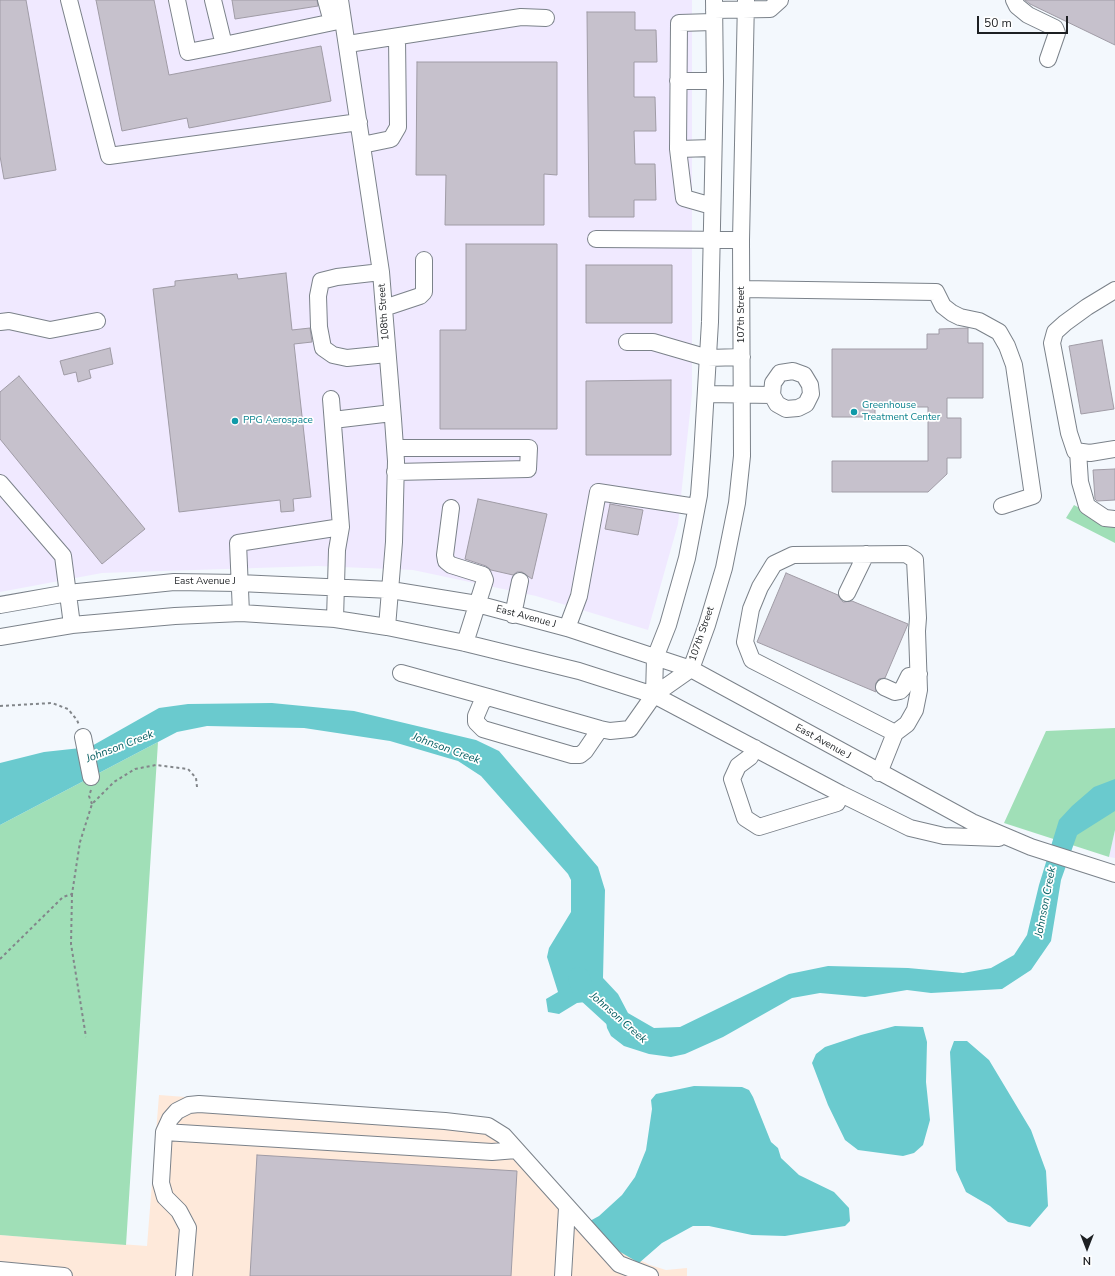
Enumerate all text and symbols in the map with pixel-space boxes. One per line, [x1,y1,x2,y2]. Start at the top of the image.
scale bar [979,8,1070,34]
text: 50 m [984,15,1012,31]
street label: 108th Street [376,283,392,341]
street label: 107th Street [736,286,748,344]
place label: Greenhouse Treatment Center [862,400,940,424]
marker: Greenhouse Treatment Center [849,407,859,417]
place label: PPG Aerospace [243,415,313,427]
marker: PPG Aerospace [230,416,240,426]
street label: East Avenue J [174,576,236,588]
street label: East Avenue J [495,603,557,631]
street label: 107th Street [687,605,717,663]
street label: East Avenue J [793,722,853,762]
water label: Johnson Creek [84,728,156,766]
water label: Johnson Creek [410,731,482,767]
water label: Johnson Creek [1033,866,1059,938]
water label: Johnson Creek [587,990,649,1046]
north arrow [1067,1228,1107,1268]
text: N [1083,1253,1091,1268]

